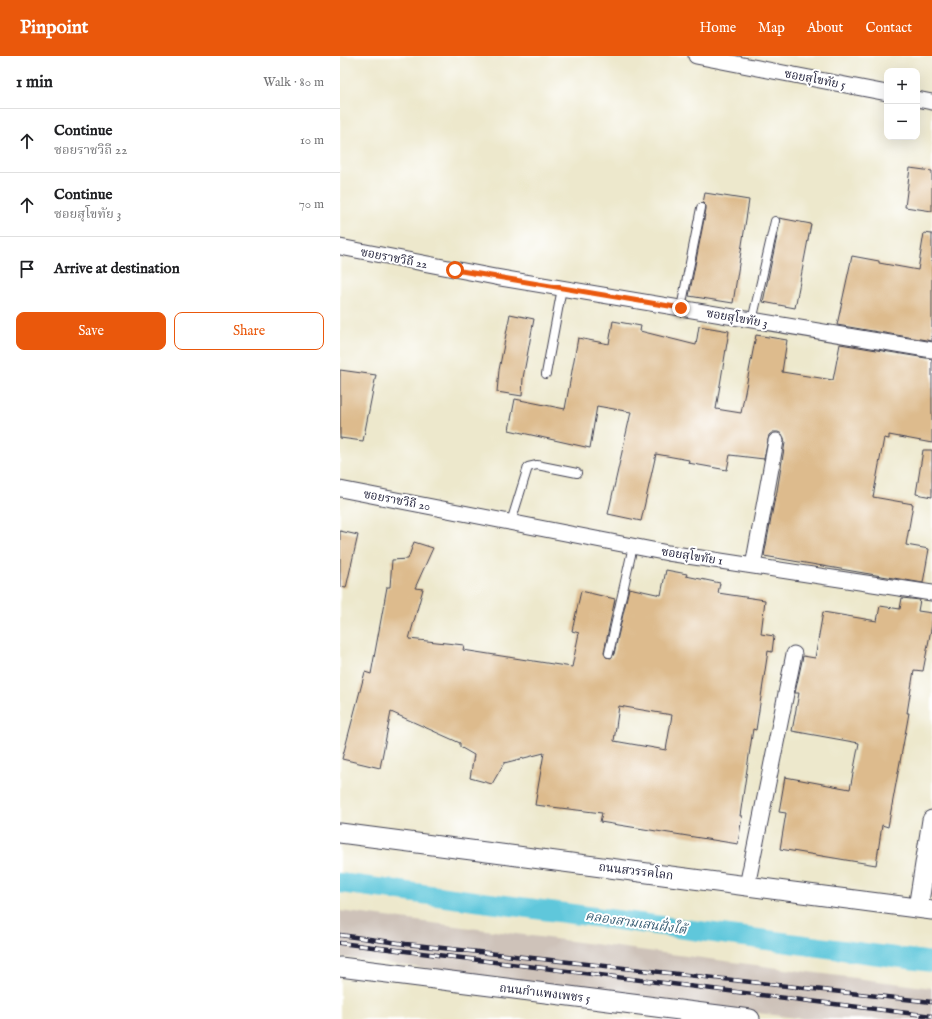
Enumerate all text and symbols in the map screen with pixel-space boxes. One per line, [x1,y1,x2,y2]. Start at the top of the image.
text: Pinpoint [20,16,88,40]
text: Home [700,19,736,37]
text: Map [758,19,785,37]
text: About [807,19,843,37]
text: Contact [865,19,912,37]
street label: ซอยสุโขทัย 5 [783,64,848,93]
map controls [884,68,920,140]
button: + [884,68,920,104]
text: 1 min [16,72,53,93]
text: Walk · 80 m [263,74,324,91]
button: − [884,104,920,140]
text: Continue [54,121,112,140]
icon: ahead [16,130,38,152]
text: 10 m [300,132,324,149]
text: ซอยราชวิถี 22 [54,142,127,159]
text: Continue [54,185,112,204]
icon: ahead [16,194,38,216]
text: 70 m [299,196,324,213]
text: ซอยสุโขทัย 3 [54,206,121,223]
street label: ซอยราชวิถี 22 [359,245,429,272]
icon: arrive [16,258,38,280]
text: Arrive at destination [54,259,180,278]
route start [446,261,464,279]
route end [672,299,690,317]
street label: ซอยสุโขทัย 3 [705,304,769,331]
button: Save [16,312,166,350]
button: Share [174,312,324,350]
street label: ซอยราชวิถี 20 [362,487,432,514]
street label: ซอยสุโขทัย 1 [660,542,724,569]
street label: ถนนสวรรคโลก [598,857,674,884]
water label: คลองสามเสนฝั่งใต้ [584,906,691,939]
street label: ถนนกำแพงเพชร 5 [499,980,592,1007]

